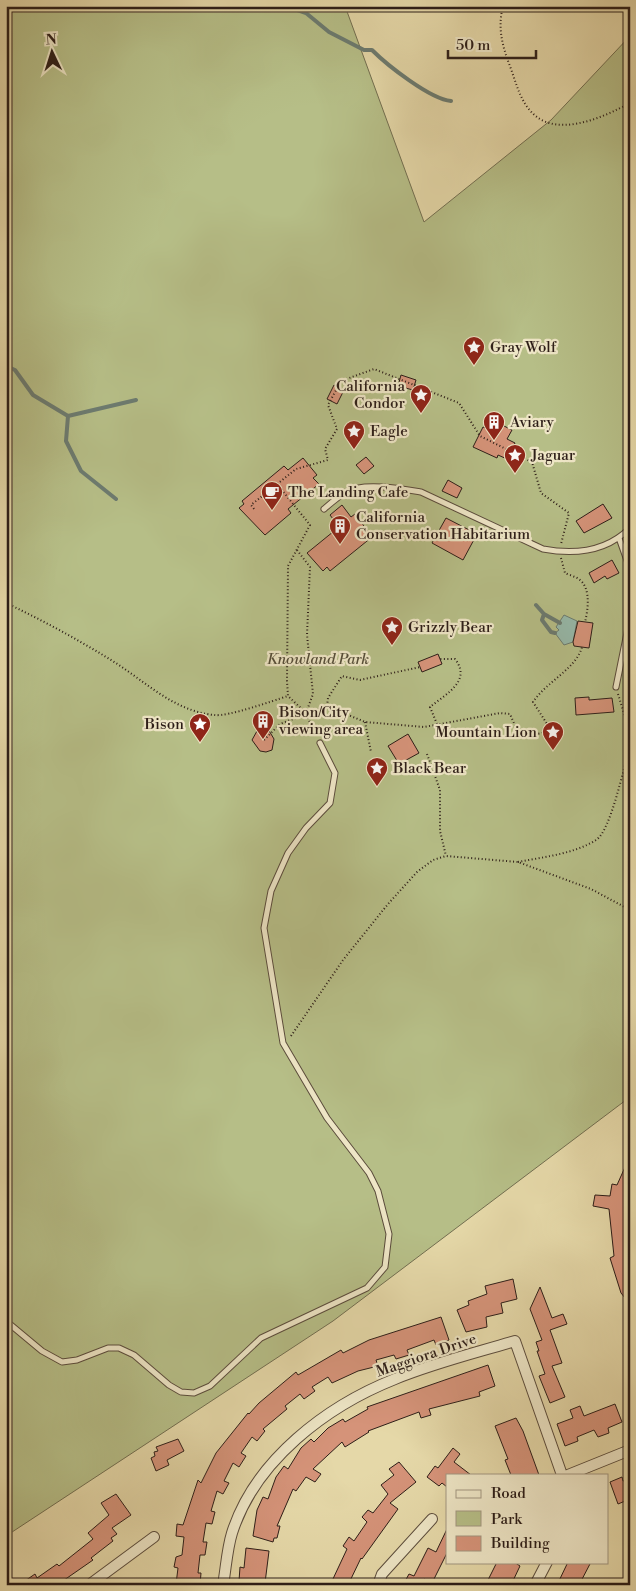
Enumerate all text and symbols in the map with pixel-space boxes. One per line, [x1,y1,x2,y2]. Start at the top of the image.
north arrow [28,28,78,78]
scale bar [448,28,536,60]
text: N [45,31,57,49]
text: 50 m [456,36,490,55]
place icon: Gray Wolf [462,335,486,366]
place label: Gray Wolf [490,338,557,357]
place label: California Condor [336,377,406,413]
place icon: California Condor [409,383,433,414]
building icon: Aviary [482,410,506,441]
place label: Aviary [509,413,555,432]
place icon: Eagle [342,419,366,450]
place label: Eagle [370,422,408,441]
place icon: Jaguar [503,443,527,474]
place label: Jaguar [530,446,576,465]
cafe icon: The Landing Cafe [260,480,284,511]
place label: The Landing Cafe [288,483,408,502]
place label: California Conservation Habitarium [356,508,530,544]
building icon: California Conservation Habitarium [328,514,352,545]
place icon: Grizzly Bear [380,615,404,646]
place label: Grizzly Bear [408,618,493,637]
park label: Knowland Park [267,650,369,669]
place label: Bison/City viewing area [278,703,364,739]
building icon: Bison/City viewing area [251,709,275,740]
place icon: Bison [188,712,212,743]
place label: Bison [144,715,184,734]
place icon: Mountain Lion [541,720,565,751]
place label: Mountain Lion [435,723,537,742]
place icon: Black Bear [365,756,389,787]
place label: Black Bear [392,759,467,778]
street label: Maggiora Drive [373,1329,479,1382]
legend [446,1474,608,1564]
text: Road [491,1484,526,1503]
text: Park [491,1510,523,1529]
text: Building [490,1534,550,1553]

